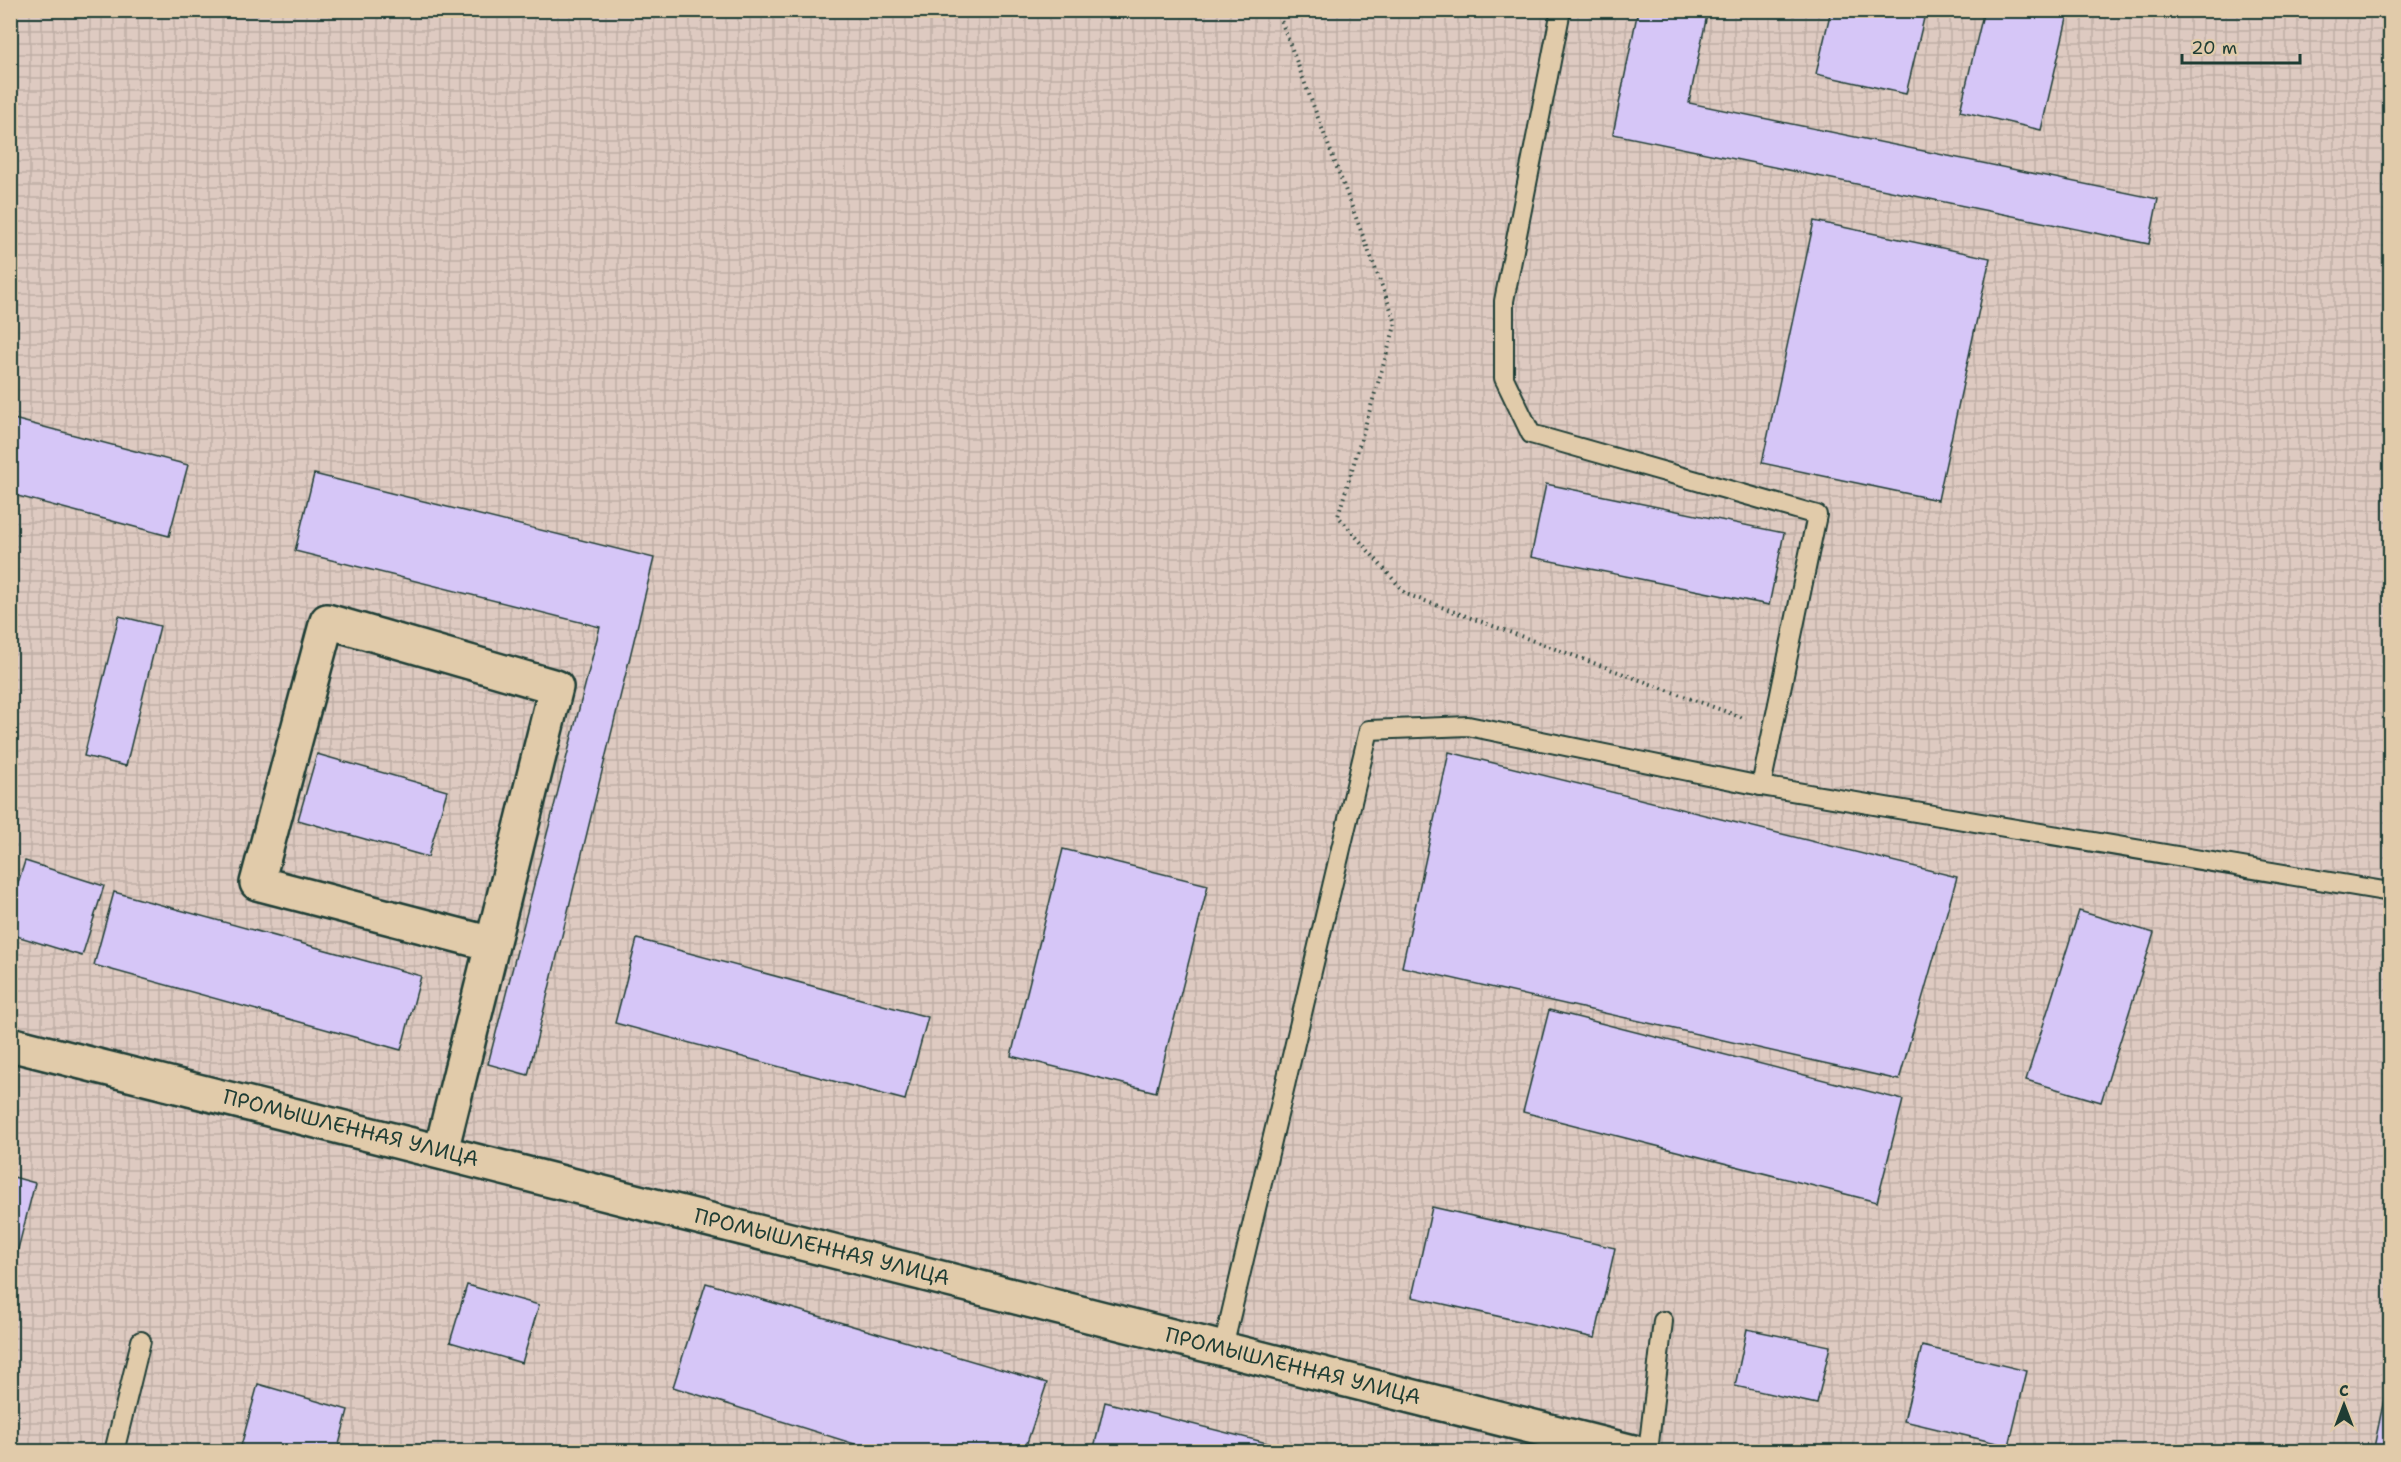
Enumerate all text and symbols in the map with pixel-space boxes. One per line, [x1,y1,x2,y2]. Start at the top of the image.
scale bar [2182,27,2300,65]
text: 20 m [2191,36,2237,60]
street label: ПРОМЫШЛЕННАЯ УЛИЦА [220,1083,482,1173]
street label: ПРОМЫШЛЕННАЯ УЛИЦА [691,1202,953,1292]
street label: ПРОМЫШЛЕННАЯ УЛИЦА [1162,1321,1424,1411]
north arrow [2314,1375,2374,1435]
text: С [2339,1380,2349,1401]

